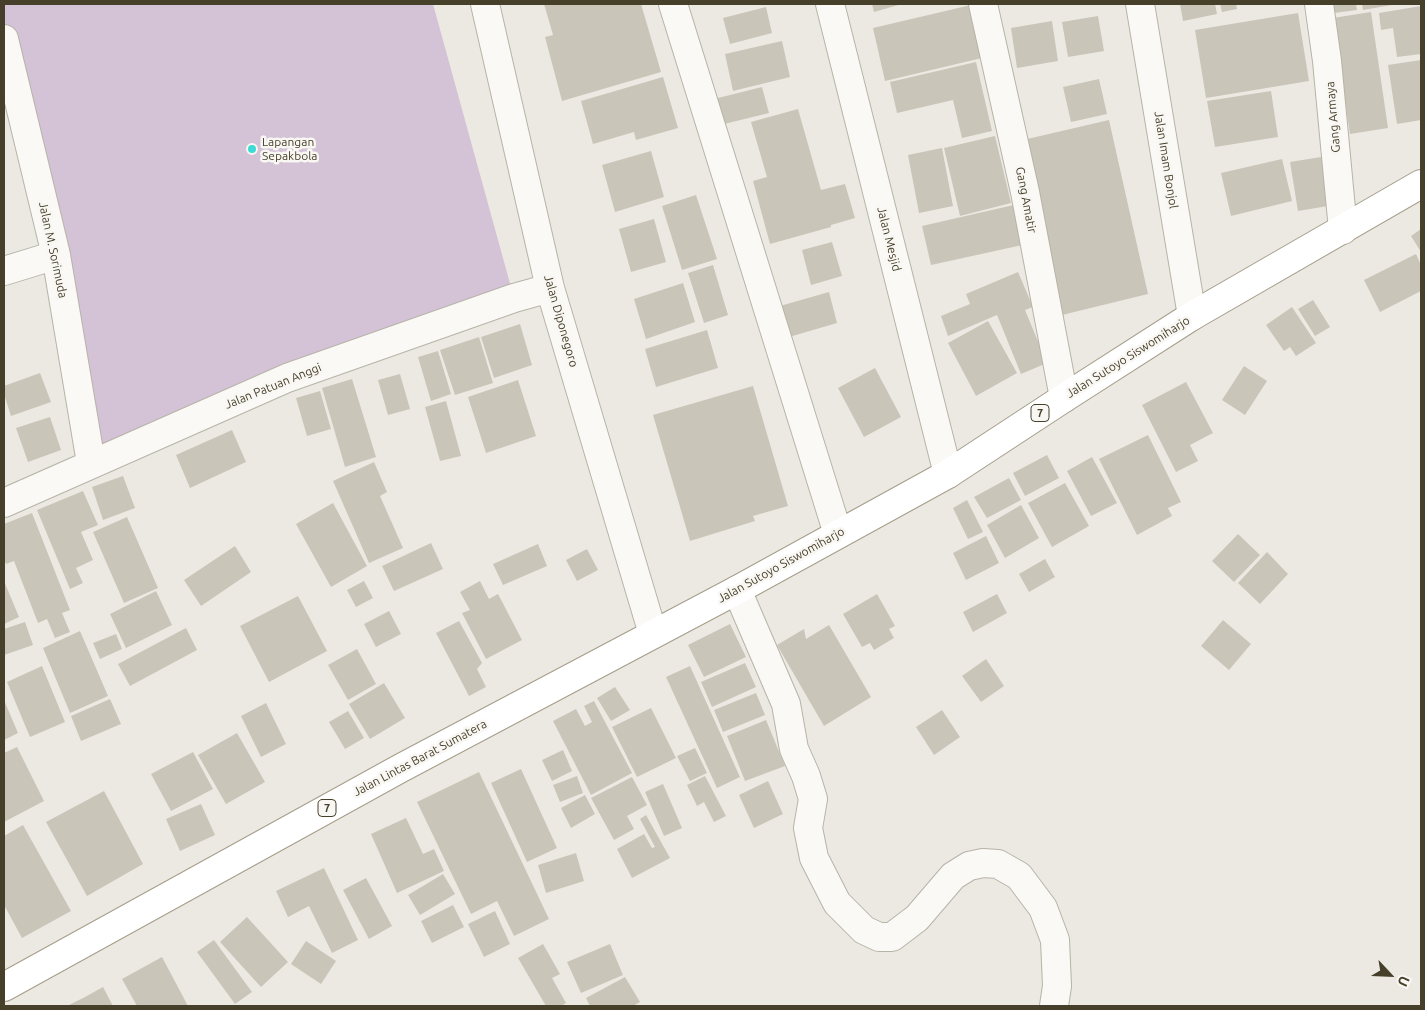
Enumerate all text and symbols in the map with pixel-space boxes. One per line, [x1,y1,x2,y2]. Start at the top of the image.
street label: Gang Armaya [1323,81,1343,153]
street label: Jalan Imam Bonjol [1151,110,1181,210]
place label: Lapangan Sepakbola [262,135,318,163]
marker: Lapangan Sepakbola [246,143,258,155]
street label: Gang Amatir [1013,166,1039,234]
street label: Jalan M. Sorimuda [36,200,70,300]
street label: Jalan Mesjid [874,205,904,273]
street label: Jalan Diponegoro [541,273,581,369]
street label: Jalan Sutoyo Siswomiharjo [1064,313,1192,401]
street label: Jalan Patuan Anggi [223,360,323,412]
road number: 7 [1031,404,1049,422]
street label: Jalan Sutoyo Siswomiharjo [715,524,847,606]
street label: Jalan Lintas Barat Sumatera [351,717,489,799]
road number: 7 [318,800,336,816]
north arrow [1365,950,1415,1000]
text: U [1394,973,1413,989]

